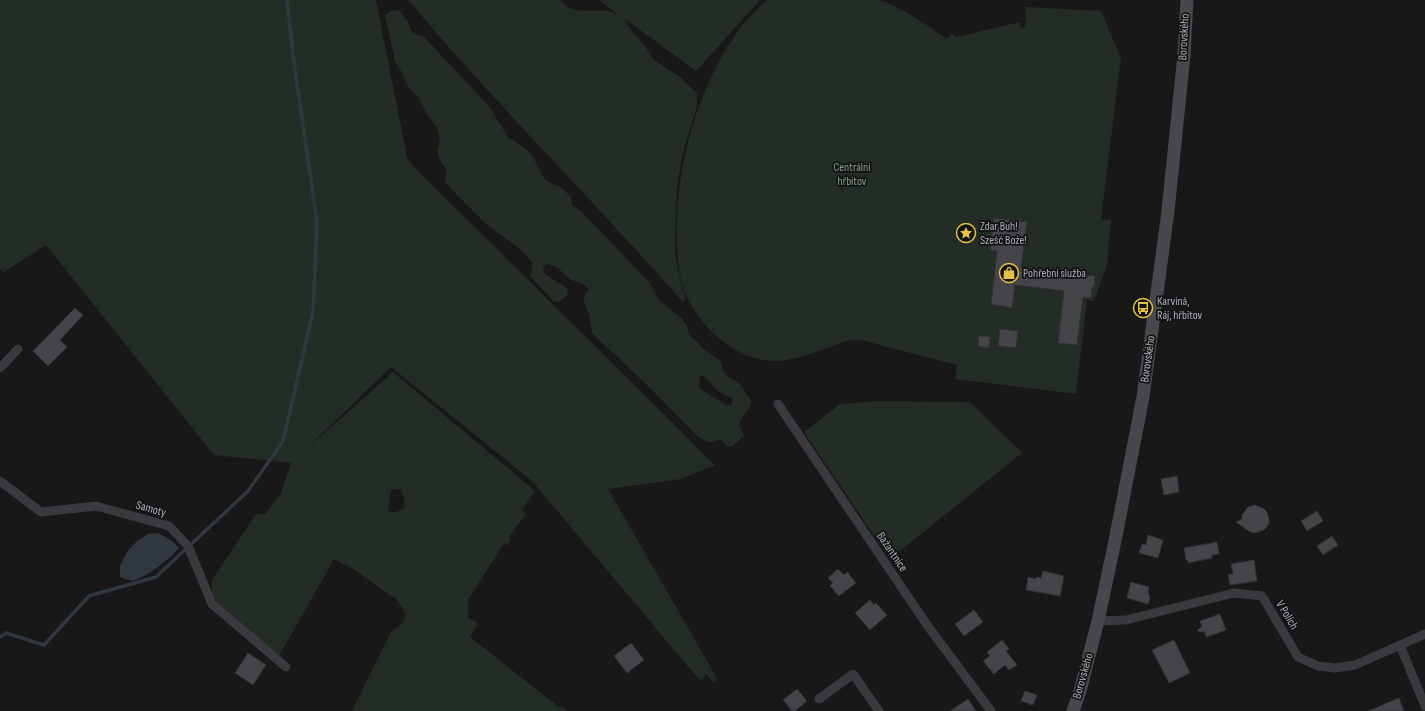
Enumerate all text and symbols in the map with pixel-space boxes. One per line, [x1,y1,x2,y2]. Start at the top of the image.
street label: Borovského [1175,13,1193,61]
park label: Centrální hřbitov [834,160,871,189]
place label: Zdar Buh! Sześć Boże! [980,219,1027,248]
place icon: Zdar Buh! Sześć Boże! [955,222,977,244]
shop icon: Pohřební služba [998,262,1020,284]
place label: Pohřební služba [1023,266,1086,281]
place label: Karviná, Ráj, hřbitov [1157,294,1203,323]
bus stop icon: Karviná, Ráj, hřbitov [1132,297,1154,319]
street label: Borovského [1137,335,1159,383]
street label: Samoty [134,498,168,521]
street label: Bažantnice [873,529,911,575]
street label: V Polích [1272,598,1302,632]
street label: Borovského [1069,651,1097,701]

